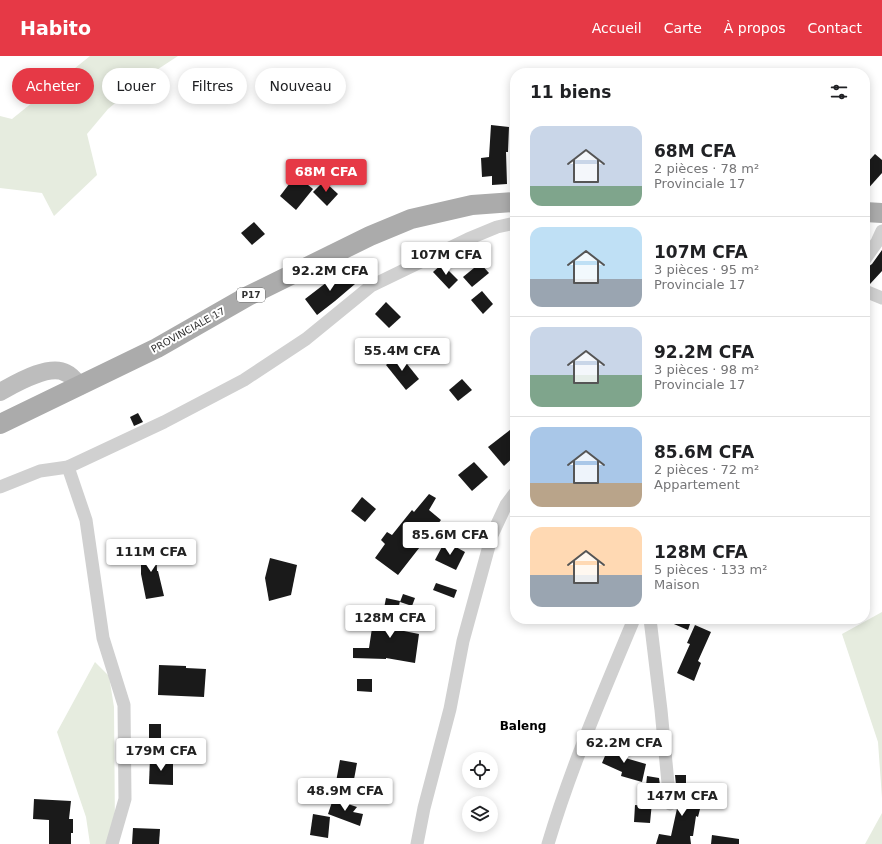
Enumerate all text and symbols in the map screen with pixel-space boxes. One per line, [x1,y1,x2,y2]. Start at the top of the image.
text: Habito [20,17,91,39]
text: Accueil [592,20,642,36]
text: Carte [664,20,702,36]
text: À propos [724,20,786,36]
text: Contact [808,20,862,36]
chip: Acheter [12,68,94,104]
chip: Louer [102,68,170,104]
chip: Filtres [178,68,247,104]
chip: Nouveau [255,68,346,104]
icon: filters [828,81,850,103]
text: 11 biens [530,82,611,102]
text: 68M CFA [654,141,736,161]
icon: home [562,142,610,190]
pin: 68M CFA [289,159,363,193]
text: 2 pièces · 78 m² [654,161,759,176]
text: 68M CFA [295,164,357,179]
text: Provinciale 17 [654,176,745,191]
pin: 107M CFA [405,242,487,276]
text: 107M CFA [654,242,748,262]
icon: home [562,243,610,291]
text: 107M CFA [410,247,482,262]
pin: 92.2M CFA [284,258,376,292]
text: 3 pièces · 95 m² [654,262,759,277]
text: 92.2M CFA [292,263,368,278]
text: Provinciale 17 [654,277,745,292]
road number: P17 [237,288,265,302]
street label: PROVINCIALE 17 [149,305,227,355]
pin: 55.4M CFA [356,338,448,372]
text: 92.2M CFA [654,342,754,362]
text: 55.4M CFA [364,343,440,358]
icon: home [562,343,610,391]
text: 3 pièces · 98 m² [654,362,759,377]
text: Provinciale 17 [654,377,745,392]
text: 85.6M CFA [654,442,754,462]
icon: home [562,443,610,491]
text: 2 pièces · 72 m² [654,462,759,477]
text: Appartement [654,477,740,492]
pin: 85.6M CFA [404,522,496,556]
text: 85.6M CFA [412,527,488,542]
pin: 111M CFA [110,539,192,573]
text: 128M CFA [654,542,748,562]
icon: home [562,543,610,591]
text: 111M CFA [115,544,187,559]
text: 5 pièces · 133 m² [654,562,767,577]
text: Maison [654,577,700,592]
pin: 128M CFA [349,605,431,639]
text: 128M CFA [354,610,426,625]
district label: Baleng [500,719,546,733]
pin: 62.2M CFA [578,730,670,764]
text: 62.2M CFA [586,735,662,750]
pin: 179M CFA [120,738,202,772]
text: 179M CFA [125,743,197,758]
map controls [462,752,498,832]
button: locate [462,752,498,788]
pin: 48.9M CFA [299,778,391,812]
text: 48.9M CFA [307,783,383,798]
pin: 147M CFA [641,783,723,817]
text: 147M CFA [646,788,718,803]
button: layers [462,796,498,832]

